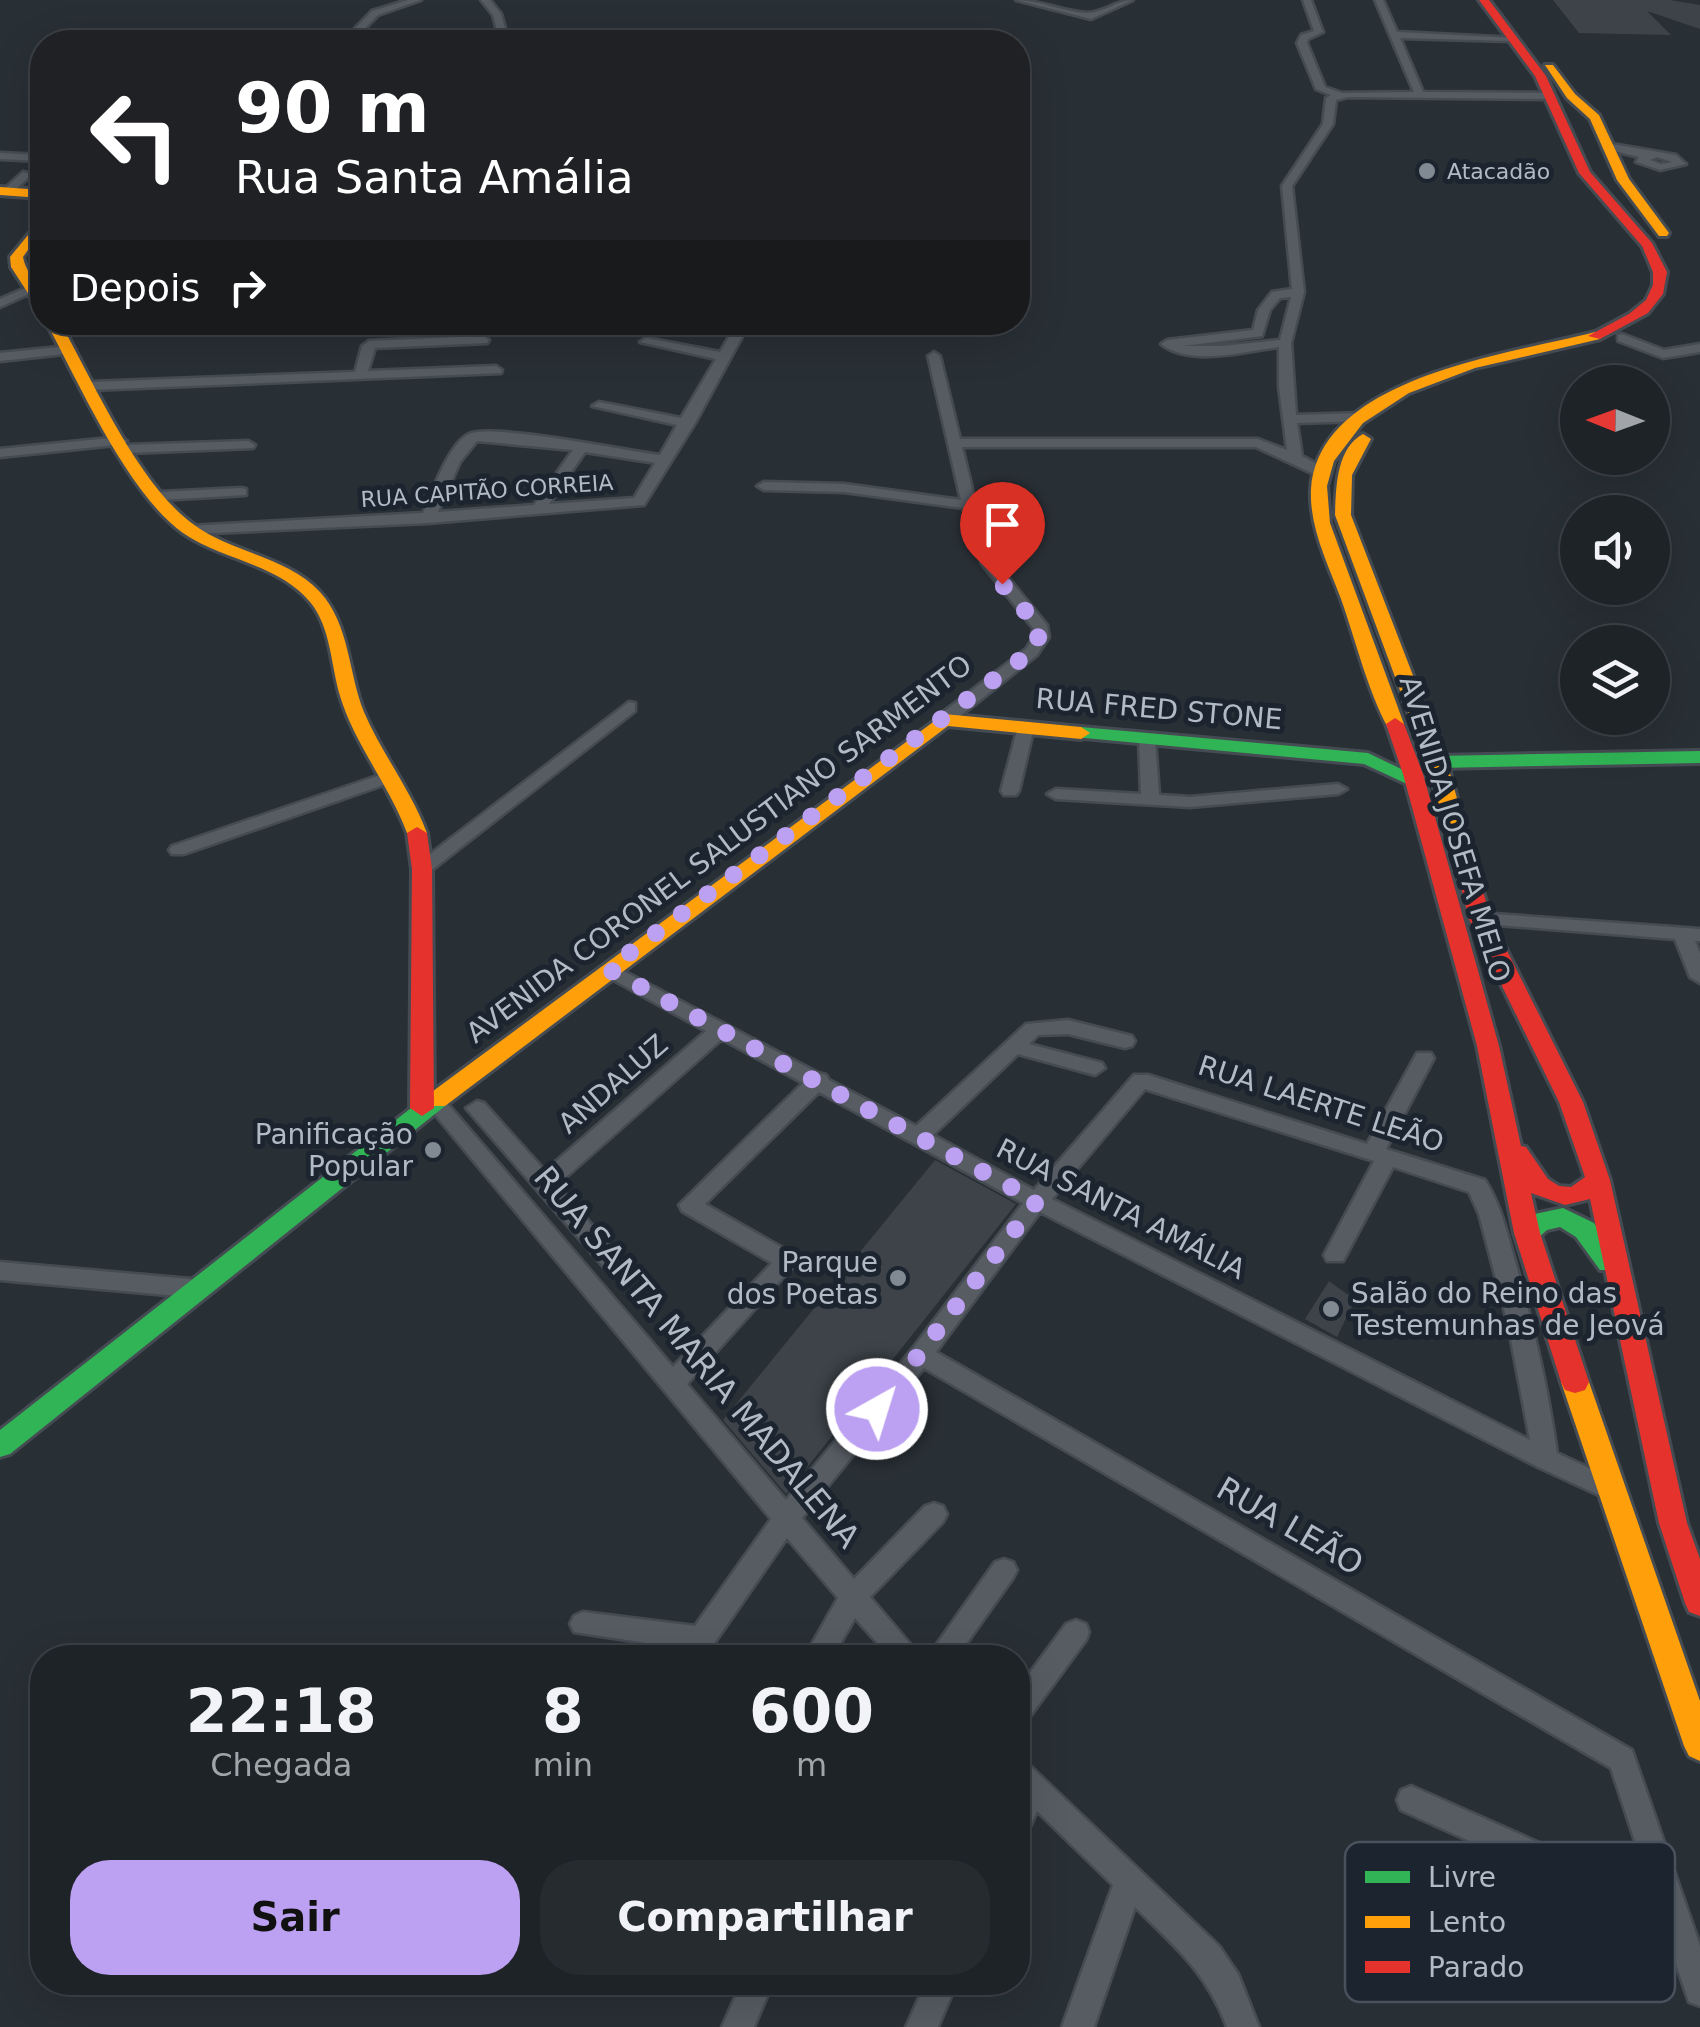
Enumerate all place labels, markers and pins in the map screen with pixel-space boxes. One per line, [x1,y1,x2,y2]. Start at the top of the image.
place label: Atacadão [1447,159,1550,184]
marker: Atacadão [1416,160,1438,182]
pin [960,482,1045,585]
place label: Panificação Popular [255,1118,413,1183]
marker: Panificação Popular [422,1139,444,1161]
place label: Parque dos Poetas [727,1246,878,1311]
marker: Parque dos Poetas [887,1267,909,1289]
place label: Salão do Reino das Testemunhas de Jeová [1350,1277,1665,1342]
marker: Salão do Reino das Testemunhas de Jeová [1320,1298,1342,1320]

